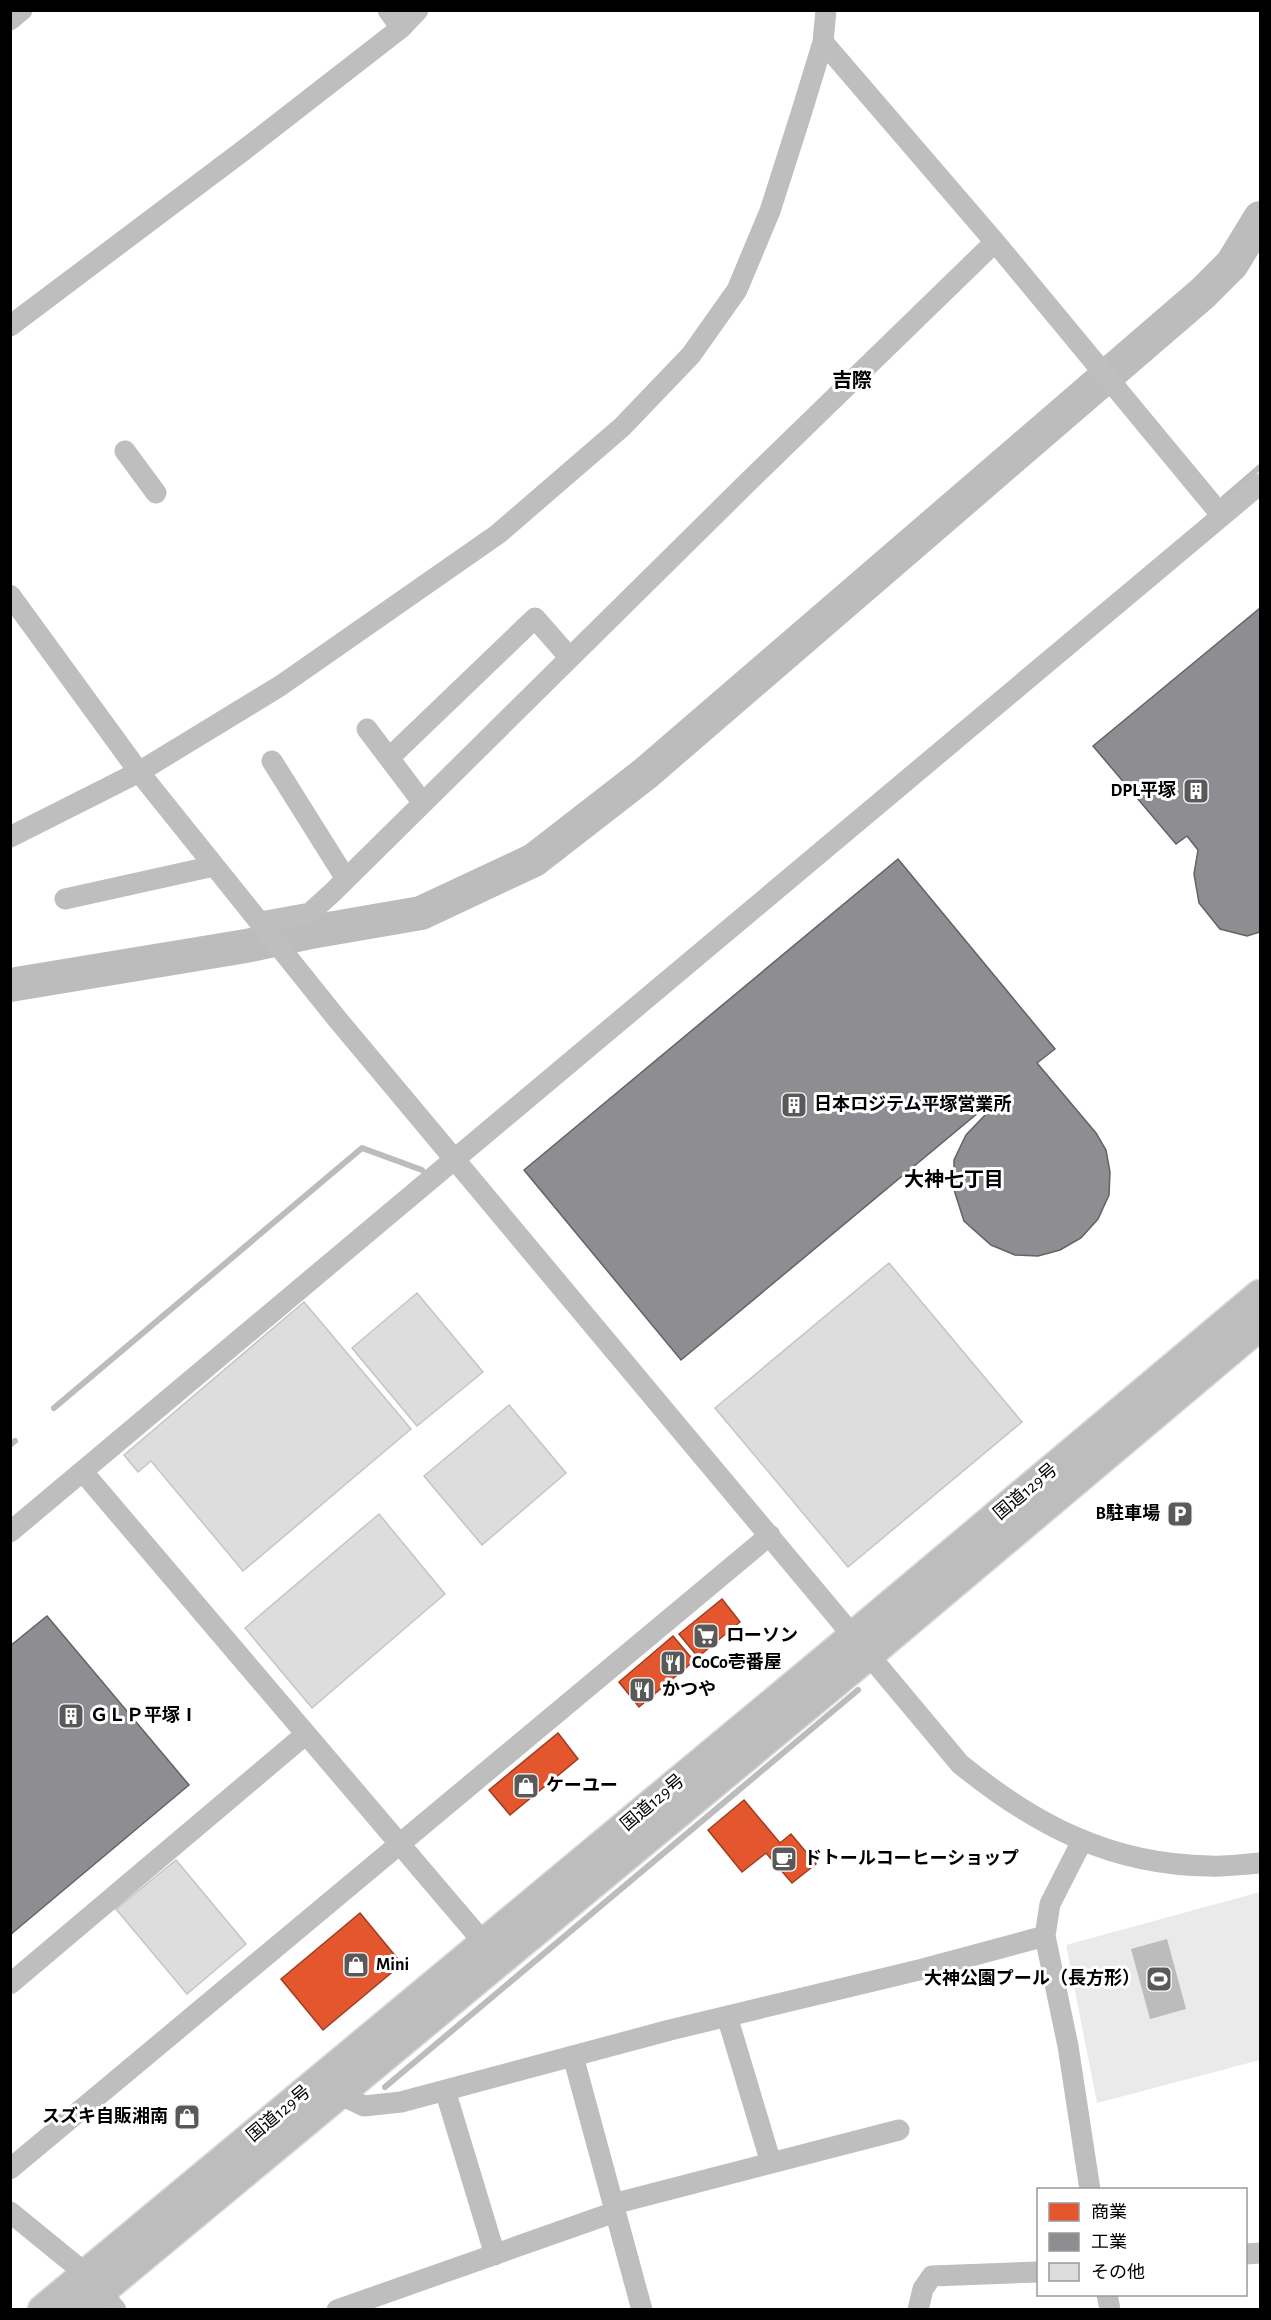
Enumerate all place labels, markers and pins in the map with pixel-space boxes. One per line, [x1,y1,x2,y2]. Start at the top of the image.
building icon: DPL平塚 [1181,776,1211,806]
place label: DPL平塚 [1111,781,1176,800]
building icon: 日本ロジテム平塚営業所 [779,1090,809,1120]
place label: 日本ロジテム平塚営業所 [814,1094,1011,1114]
parking icon: B駐車場 [1165,1499,1195,1529]
place label: B駐車場 [1096,1503,1160,1523]
supermarket icon: ローソン [691,1621,721,1651]
place label: ローソン [726,1627,798,1645]
restaurant icon: CoCo壱番屋 [658,1648,688,1678]
place label: CoCo壱番屋 [692,1652,782,1672]
restaurant icon: かつや [627,1675,657,1705]
place label: かつや [662,1680,716,1699]
building icon: ＧＬＰ平塚Ⅰ [56,1701,86,1731]
place label: ＧＬＰ平塚Ⅰ [90,1706,198,1725]
shop icon: ケーユー [511,1771,541,1801]
place label: ケーユー [546,1776,618,1795]
cafe icon: ドトールコーヒーショップ [769,1844,799,1874]
place label: ドトールコーヒーショップ [804,1849,1019,1868]
shop icon: Mini [341,1950,371,1980]
place label: Mini [376,1956,409,1974]
sports icon: 大神公園プール（長方形） [1144,1964,1174,1994]
place label: 大神公園プール（長方形） [924,1968,1140,1988]
shop icon: スズキ自販湘南 [172,2102,202,2132]
place label: スズキ自販湘南 [42,2106,168,2126]

